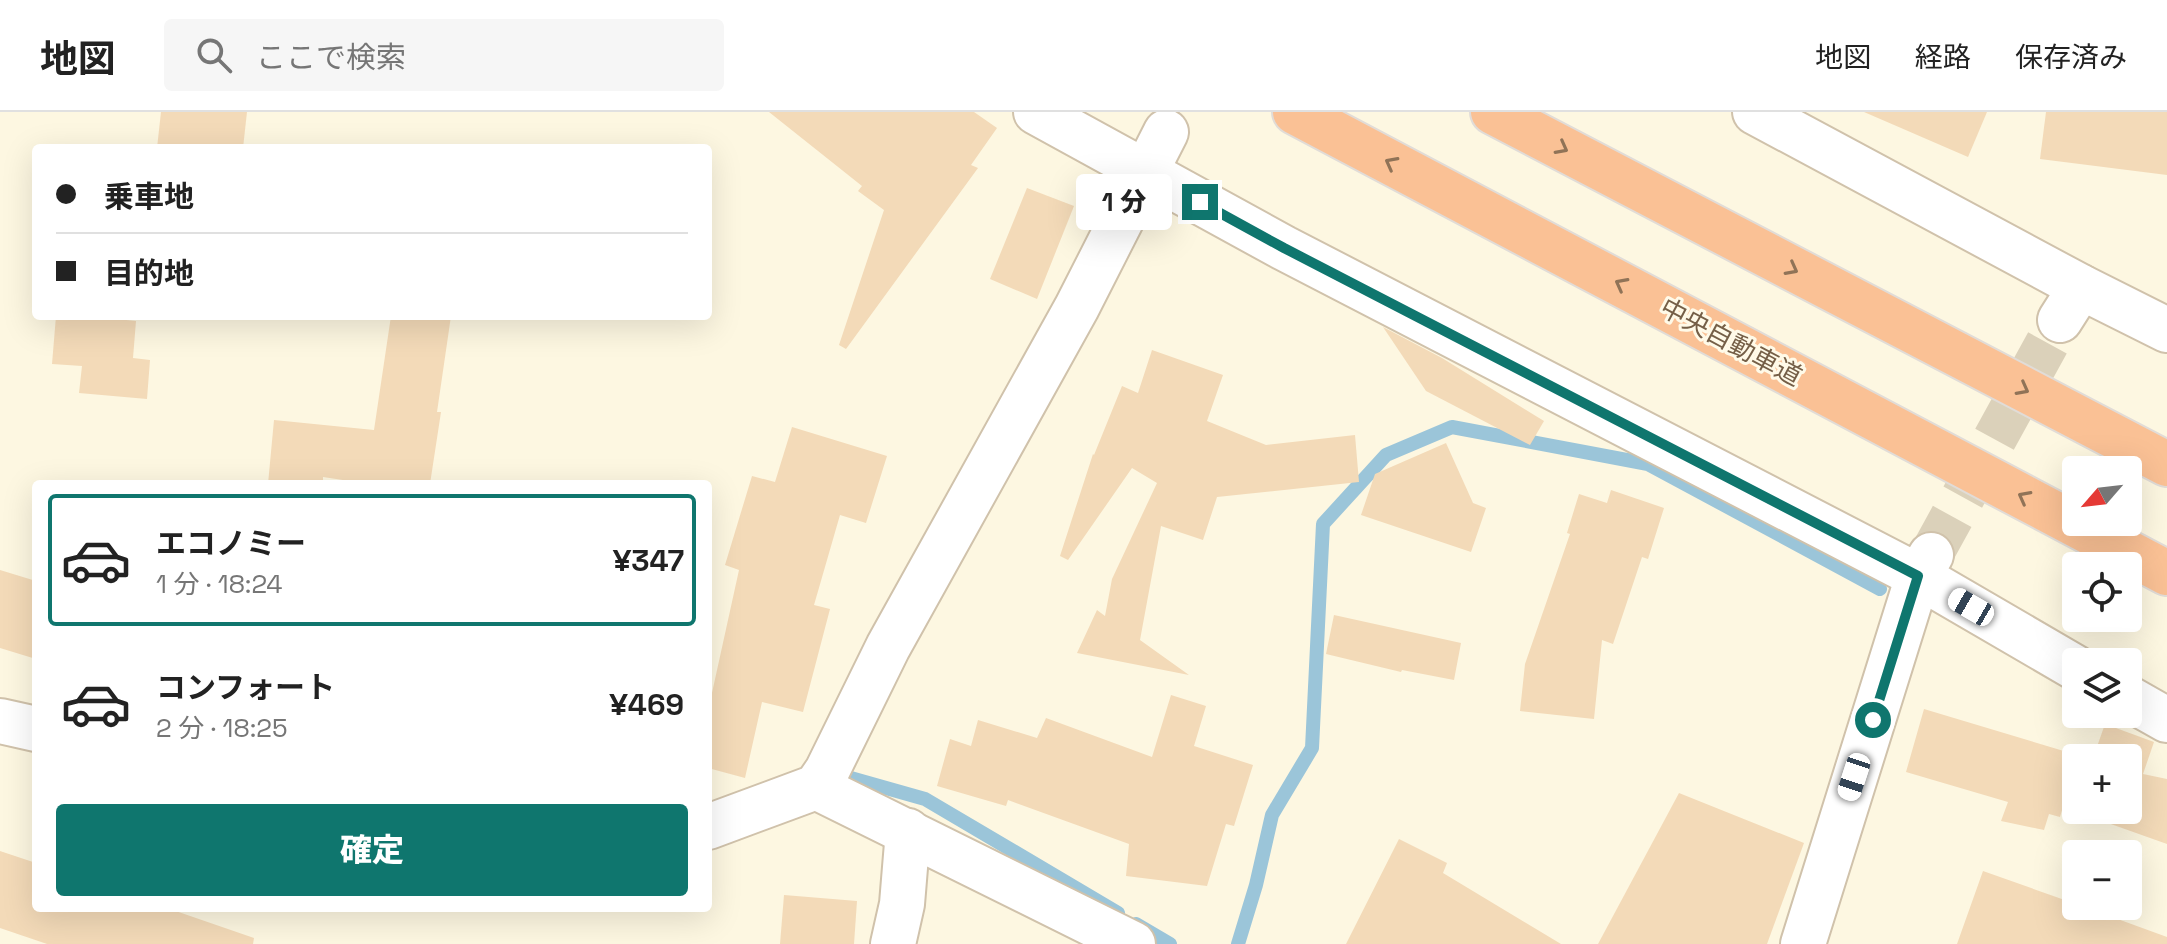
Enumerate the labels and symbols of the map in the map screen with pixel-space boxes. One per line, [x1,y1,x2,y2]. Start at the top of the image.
one-way arrow [1554,139,1568,154]
one-way arrow [1384,157,1399,172]
callout: 1 分 [1076,174,1172,230]
route end [1182,184,1218,220]
one-way arrow [1784,259,1799,274]
one-way arrow [1615,278,1629,294]
street label: 中央自動車道 [1654,290,1808,394]
one-way arrow [2014,379,2029,394]
north arrow [2062,456,2142,536]
one-way arrow [2017,492,2032,507]
car [1944,585,1998,629]
route start [1855,702,1891,738]
car [1835,750,1873,804]

